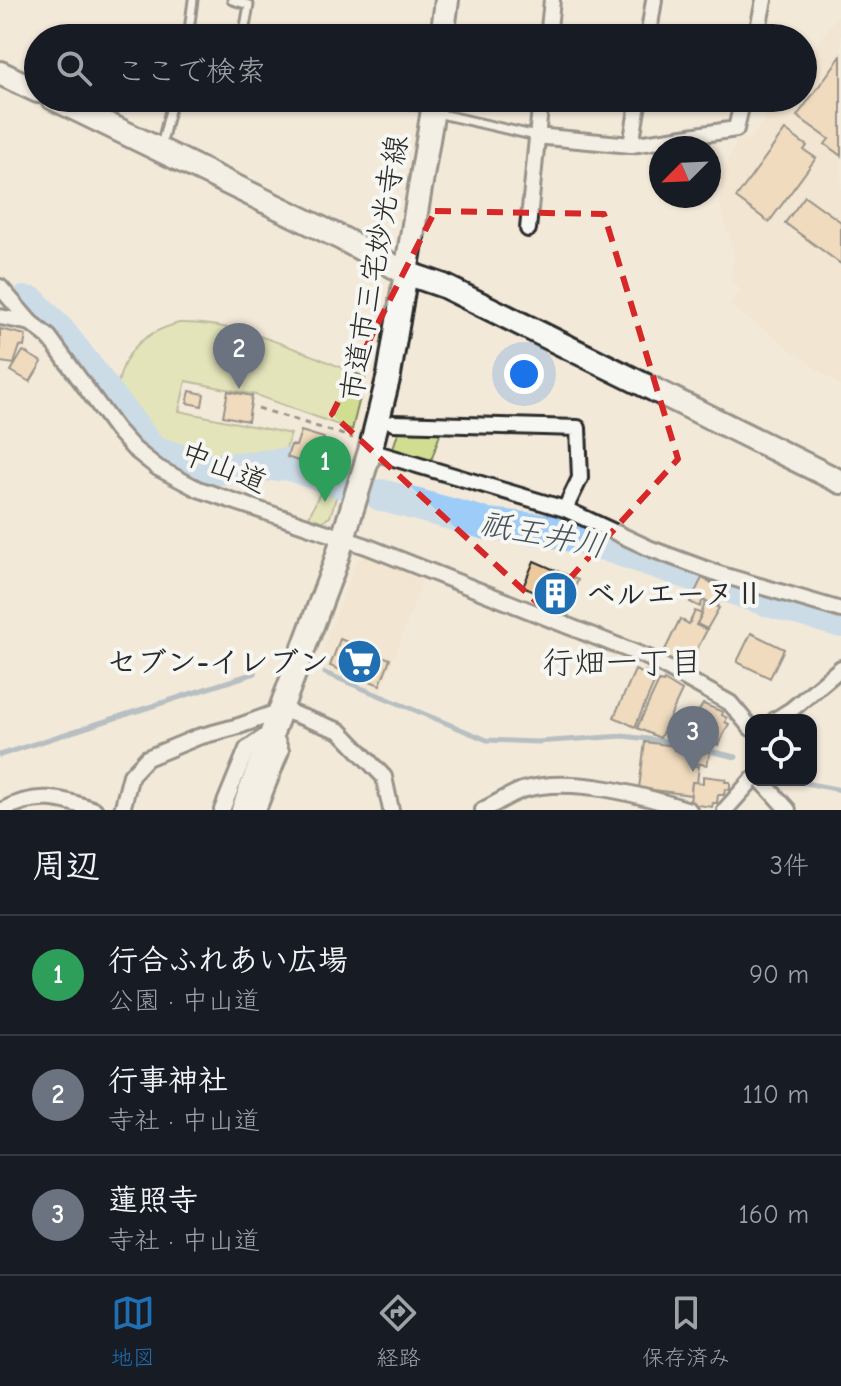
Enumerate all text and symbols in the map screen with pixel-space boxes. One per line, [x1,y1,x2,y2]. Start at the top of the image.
search box [24,24,817,112]
icon: search [52,46,96,90]
text: ここで検索 [116,54,266,89]
street label: 市道市三宅妙光寺線 [334,132,415,404]
north arrow [649,136,721,208]
pin: 2 [213,323,265,389]
your location [504,354,544,394]
street label: 中山道 [176,434,272,501]
pin: 1 [299,436,351,502]
water label: 祇王井川 [477,504,609,565]
building icon: ベルエーヌⅡ [531,570,579,618]
place label: ベルエーヌⅡ [586,577,764,612]
supermarket icon: セブン-イレブン [336,638,384,686]
district label: 行畑一丁目 [542,644,702,681]
place label: セブン-イレブン [107,645,329,680]
pin: 3 [667,706,719,772]
map controls [745,714,817,786]
button: locate [745,714,817,786]
text: 周辺 [32,846,100,886]
text: 3件 [770,851,809,881]
text: 行合ふれあい広場 [108,943,348,978]
text: 1 [53,960,63,990]
text: 90 m [749,960,809,990]
text: 公園 · 中山道 [108,986,260,1016]
text: 行事神社 [108,1063,228,1098]
text: 2 [52,1080,64,1110]
text: 110 m [742,1080,809,1110]
text: 寺社 · 中山道 [108,1106,260,1136]
text: 蓮照寺 [108,1183,198,1218]
text: 3 [52,1200,64,1230]
text: 160 m [739,1200,809,1230]
text: 寺社 · 中山道 [108,1226,260,1256]
tab: 地図 [111,1291,155,1371]
tab: 経路 [376,1291,420,1371]
tab: 保存済み [642,1291,730,1371]

